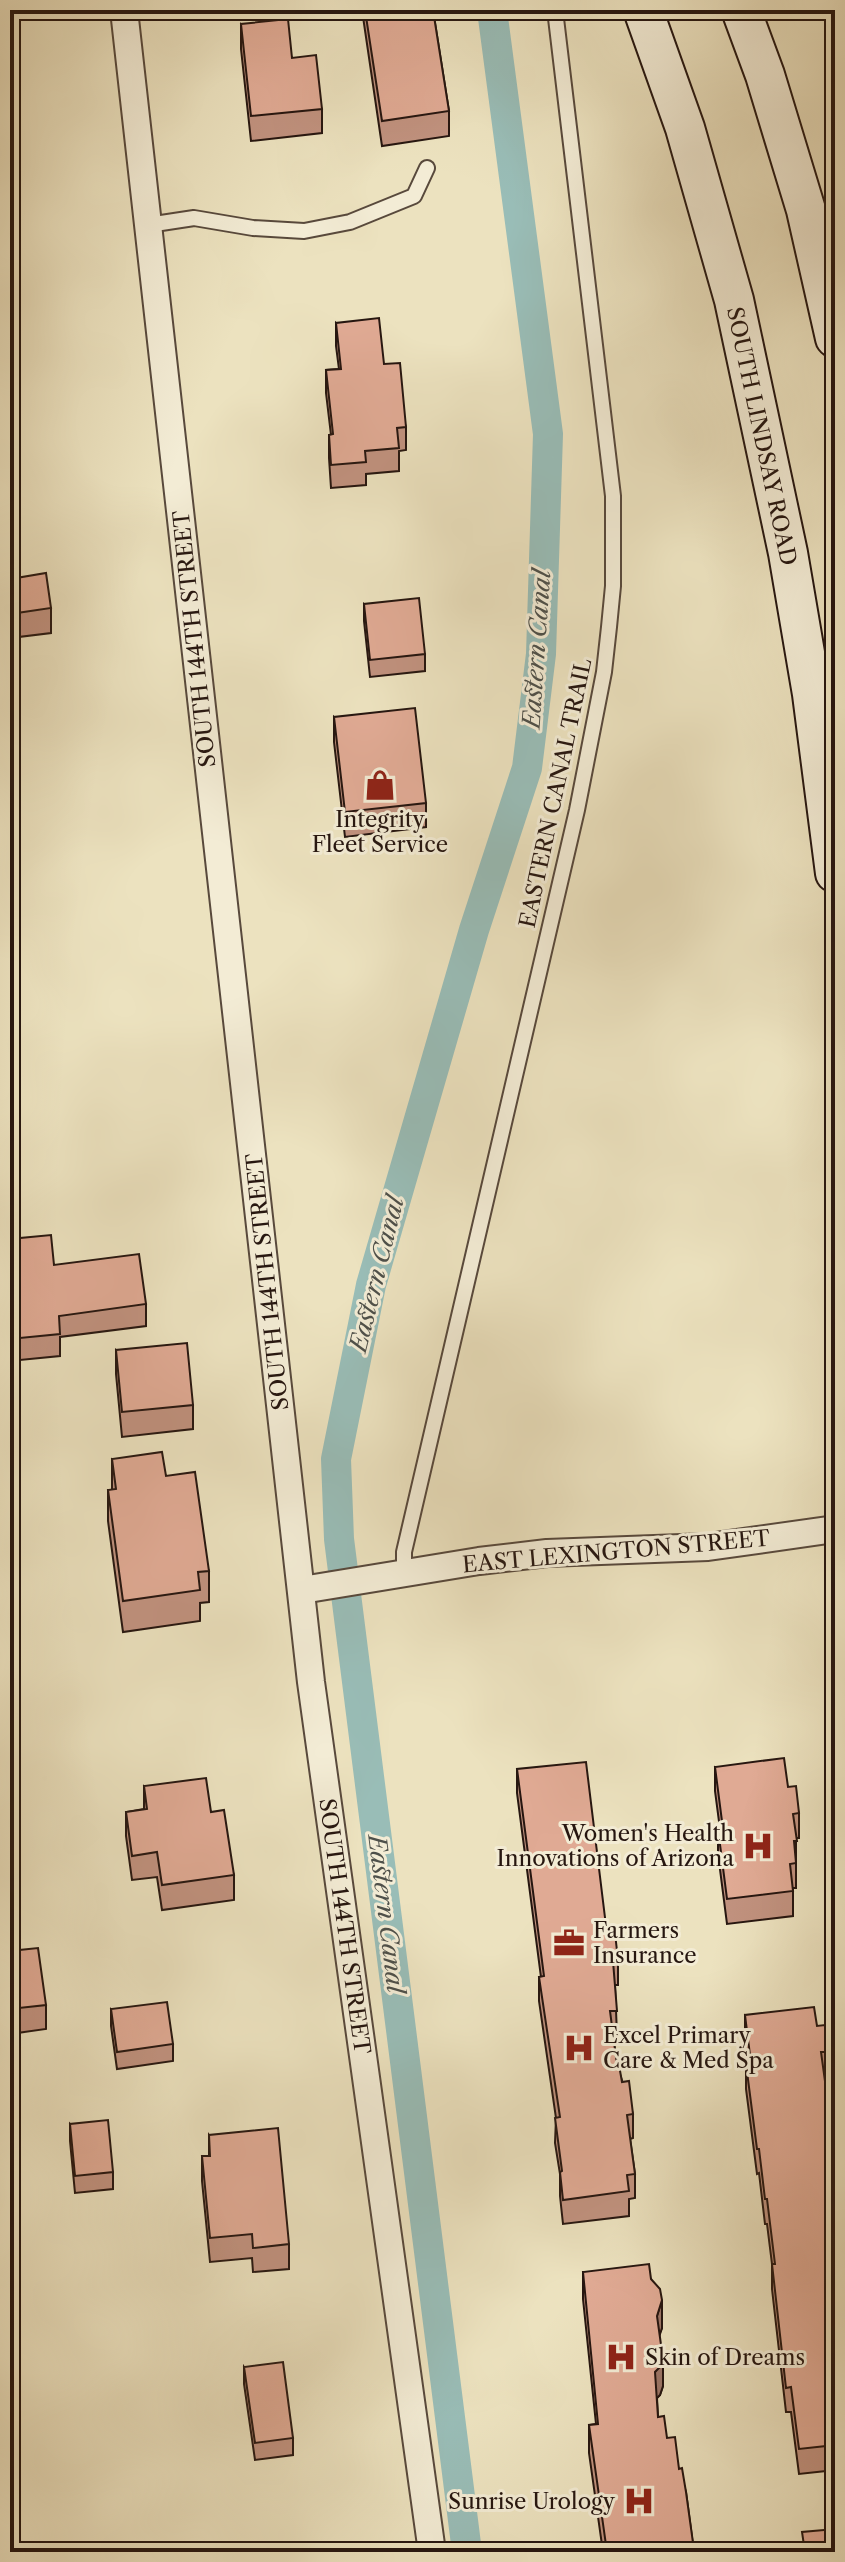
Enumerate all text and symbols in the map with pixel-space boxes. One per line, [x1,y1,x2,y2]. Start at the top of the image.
street label: SOUTH LINDSAY ROAD [721,304,802,568]
street label: SOUTH 144TH STREET [168,509,221,769]
water label: Eastern Canal [516,566,557,731]
street label: EASTERN CANAL TRAIL [514,655,597,930]
shop icon: Integrity Fleet Service [363,768,397,802]
place label: Integrity Fleet Service [312,806,448,858]
street label: SOUTH 144TH STREET [241,1152,294,1412]
water label: Eastern Canal [343,1191,410,1357]
street label: EAST LEXINGTON STREET [461,1525,771,1578]
street label: SOUTH 144TH STREET [313,1797,376,2056]
place label: Women's Health Innovations of Arizona [497,1820,734,1872]
hospital icon: Women's Health Innovations of Arizona [741,1829,775,1863]
water label: Eastern Canal [362,1831,411,1997]
place label: Farmers Insurance [593,1917,697,1969]
office icon: Farmers Insurance [552,1926,586,1960]
place label: Excel Primary Care & Med Spa [603,2022,774,2074]
hospital icon: Excel Primary Care & Med Spa [562,2031,596,2065]
hospital icon: Skin of Dreams [604,2340,638,2374]
place label: Skin of Dreams [645,2344,805,2371]
hospital icon: Sunrise Urology [622,2484,656,2518]
place label: Sunrise Urology [448,2488,616,2515]

